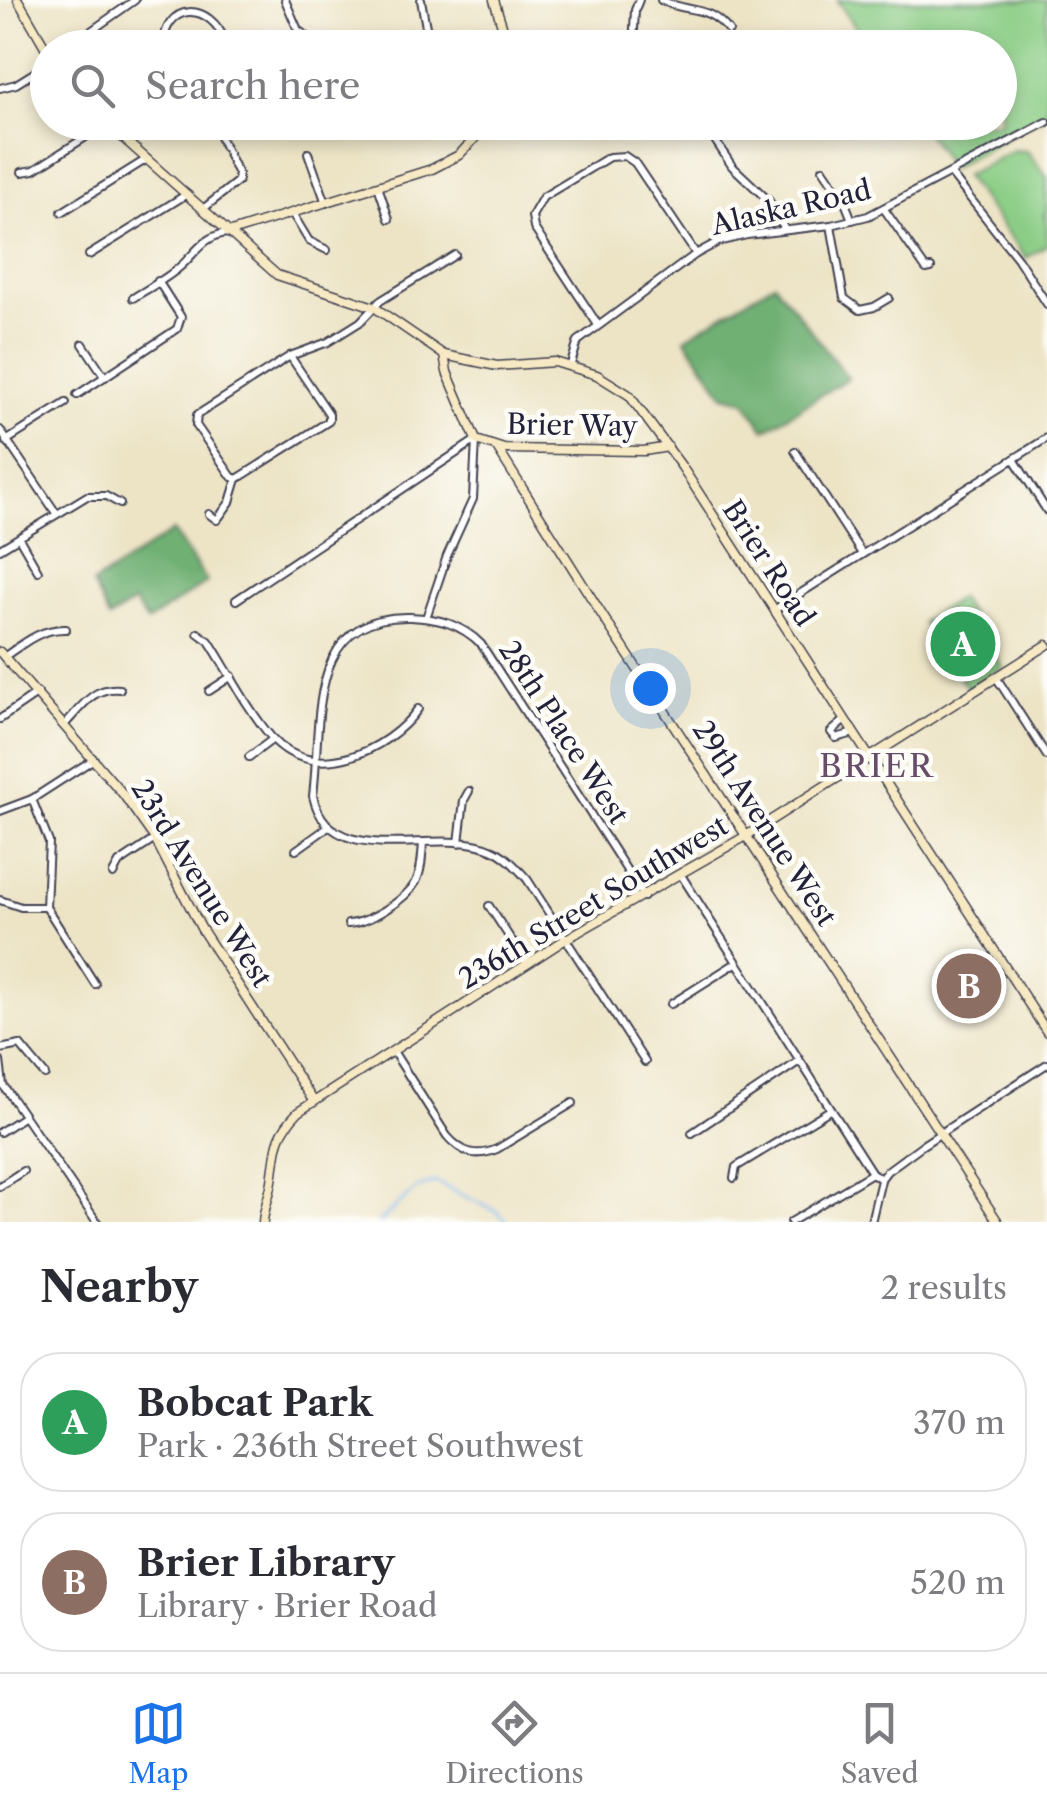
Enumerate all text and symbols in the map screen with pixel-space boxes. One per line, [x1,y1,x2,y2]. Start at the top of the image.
search box [30,30,1017,140]
icon: search [65,58,120,113]
text: Search here [145,62,360,109]
street label: Alaska Road [707,172,874,242]
street label: Brier Way [506,407,638,443]
street label: Brier Road [716,494,822,632]
pin: A [930,606,996,682]
street label: 28th Place West [492,634,636,830]
your location [625,663,676,714]
street label: 29th Avenue West [686,714,844,932]
district label: BRIER [819,746,935,785]
street label: 23rd Avenue West [124,773,280,993]
street label: 236th Street Southwest [452,808,734,996]
pin: B [936,948,1002,1024]
text: Nearby [40,1261,198,1313]
text: 2 results [881,1268,1007,1307]
text: Bobcat Park [137,1379,373,1426]
text: A [62,1403,87,1442]
text: 370 m [913,1403,1005,1442]
text: Park · 236th Street Southwest [137,1426,583,1465]
text: Brier Library [137,1539,395,1586]
text: B [63,1563,86,1602]
text: 520 m [911,1563,1005,1602]
text: Library · Brier Road [137,1586,437,1625]
tab: Map [128,1696,189,1790]
tab: Directions [445,1696,584,1790]
tab: Saved [841,1696,919,1790]

